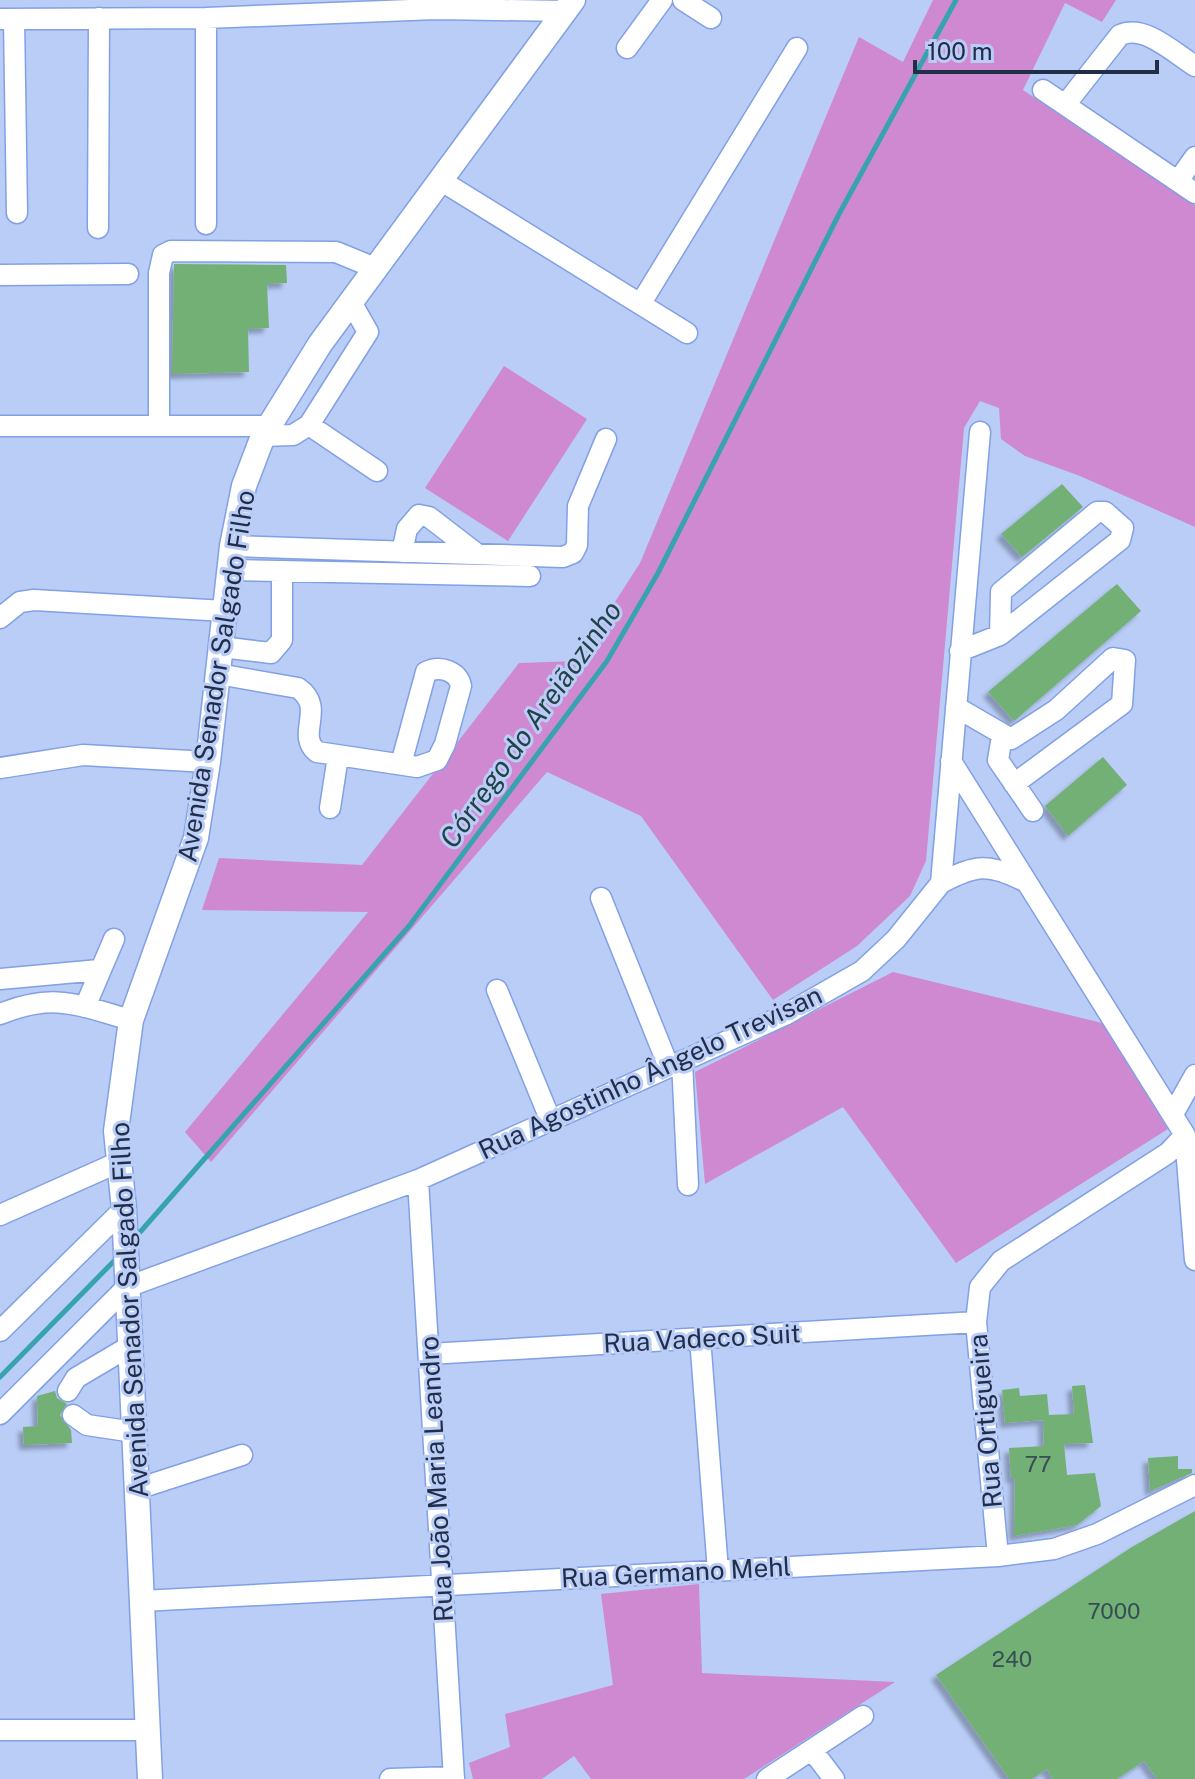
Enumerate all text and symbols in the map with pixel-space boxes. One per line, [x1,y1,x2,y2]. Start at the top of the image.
scale bar [915,24,1157,74]
text: 100 m [927,37,993,65]
street label: Avenida Senador Salgado Filho [171,488,261,864]
water label: Córrego do Areiãozinho [432,594,628,854]
street label: Rua Agostinho Ângelo Trevisan [473,979,827,1165]
street label: Avenida Senador Salgado Filho [104,1121,154,1499]
street label: Rua Vadeco Suit [602,1317,802,1359]
street label: Rua Ortigueira [962,1333,1008,1509]
street label: Rua João Maria Leandro [413,1335,459,1623]
house number: 77 [1025,1451,1051,1477]
street label: Rua Germano Mehl [560,1550,792,1594]
house number: 7000 [1088,1598,1140,1624]
house number: 240 [992,1646,1032,1672]

